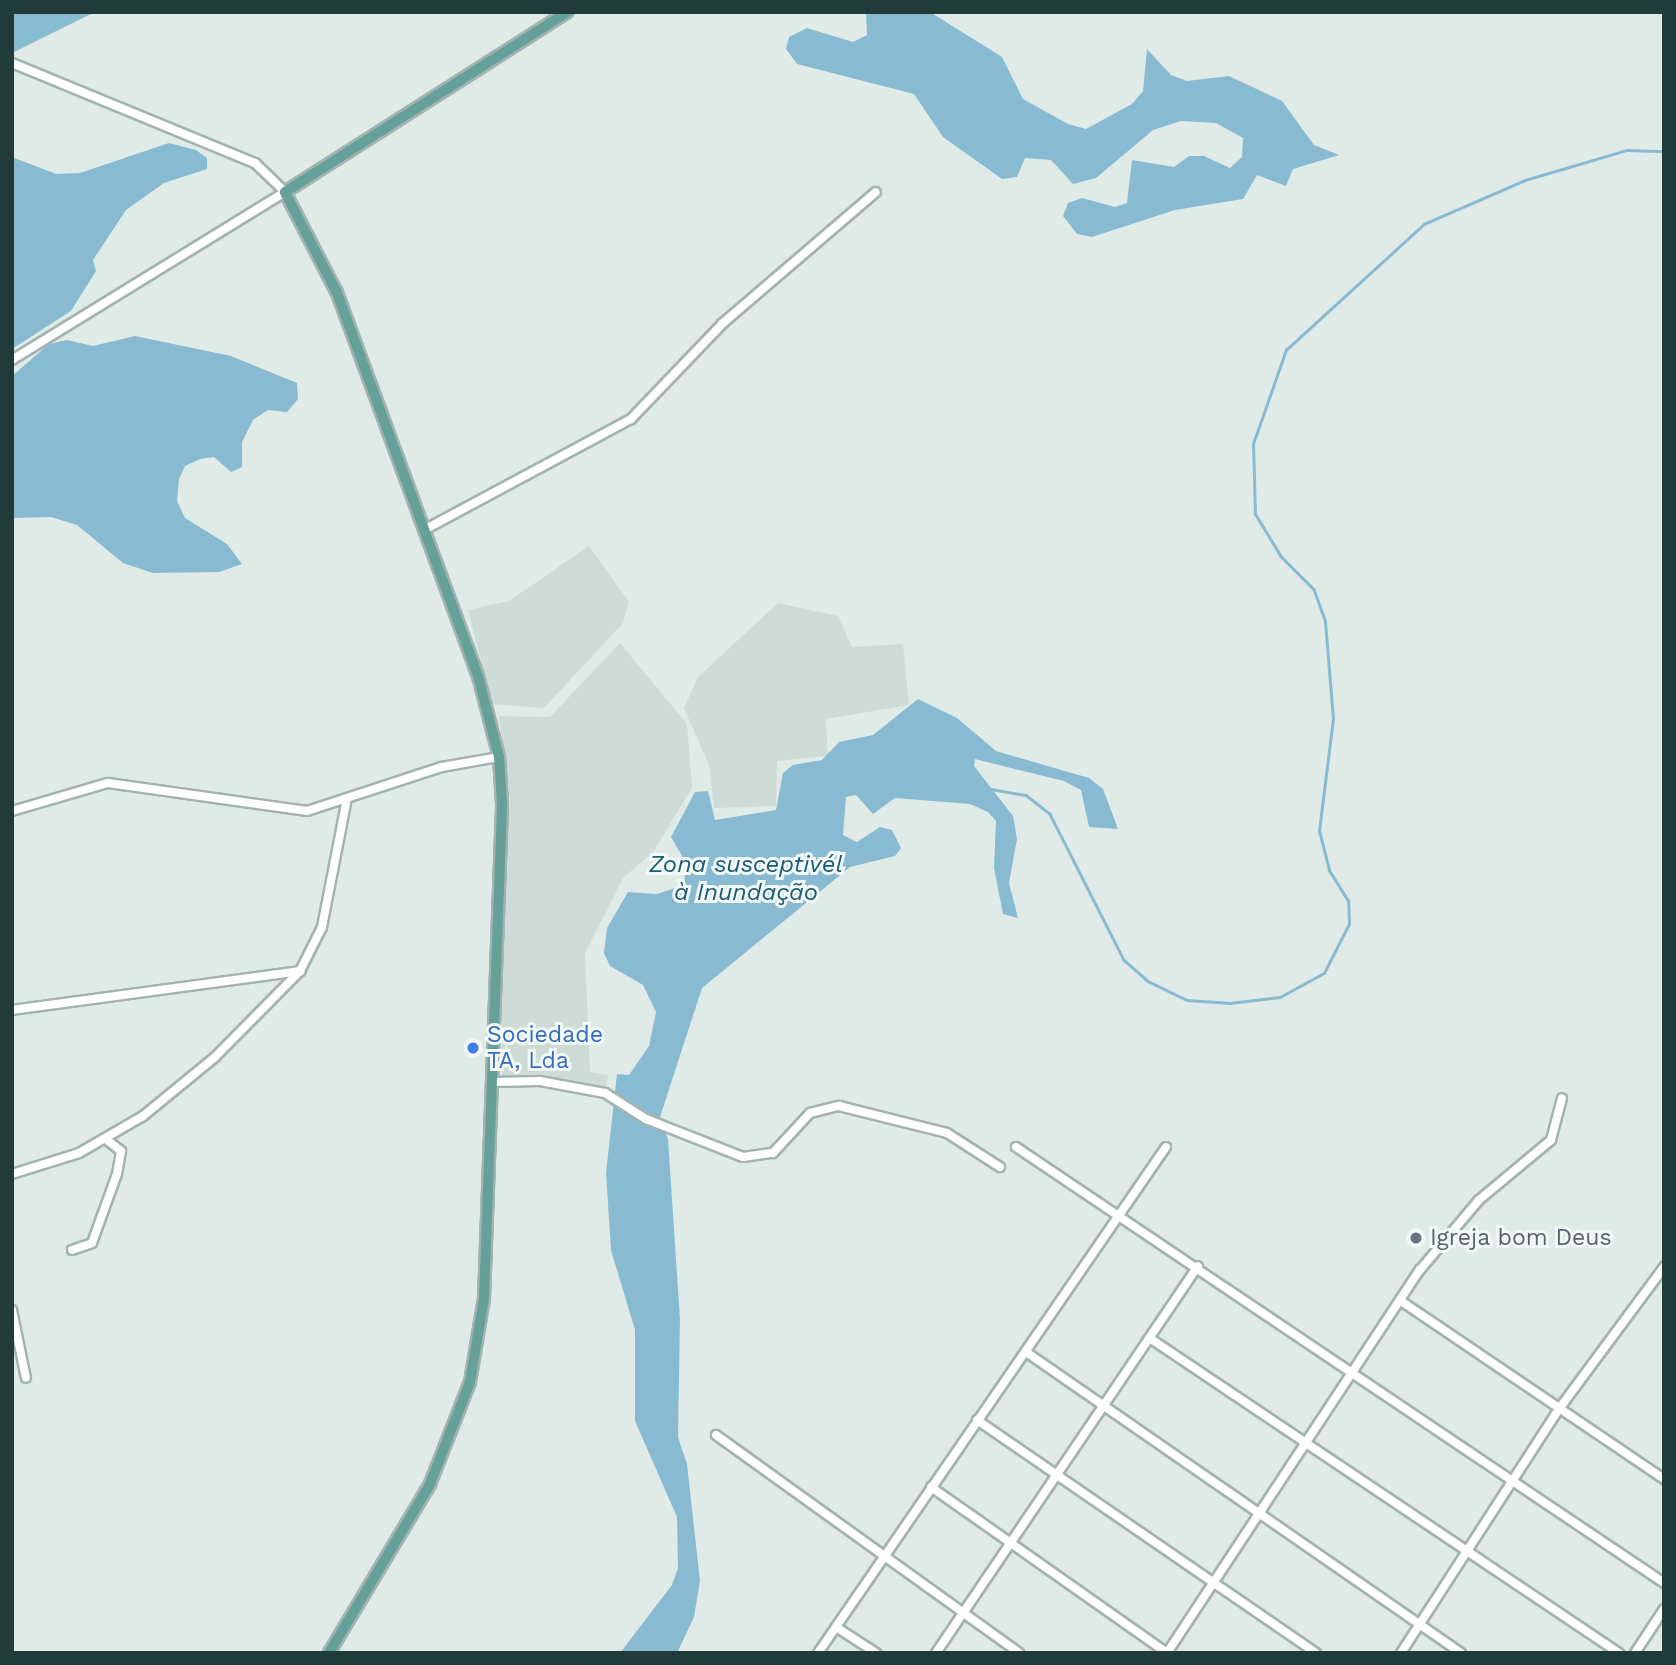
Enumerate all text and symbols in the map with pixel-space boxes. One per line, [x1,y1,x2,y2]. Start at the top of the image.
water label: Zona susceptivél à Inundação [649,851,843,907]
place label: Sociedade TA, Lda [487,1021,603,1075]
marker: Sociedade TA, Lda [465,1040,481,1056]
place label: Igreja bom Deus [1430,1224,1612,1252]
marker: Igreja bom Deus [1408,1230,1424,1246]

